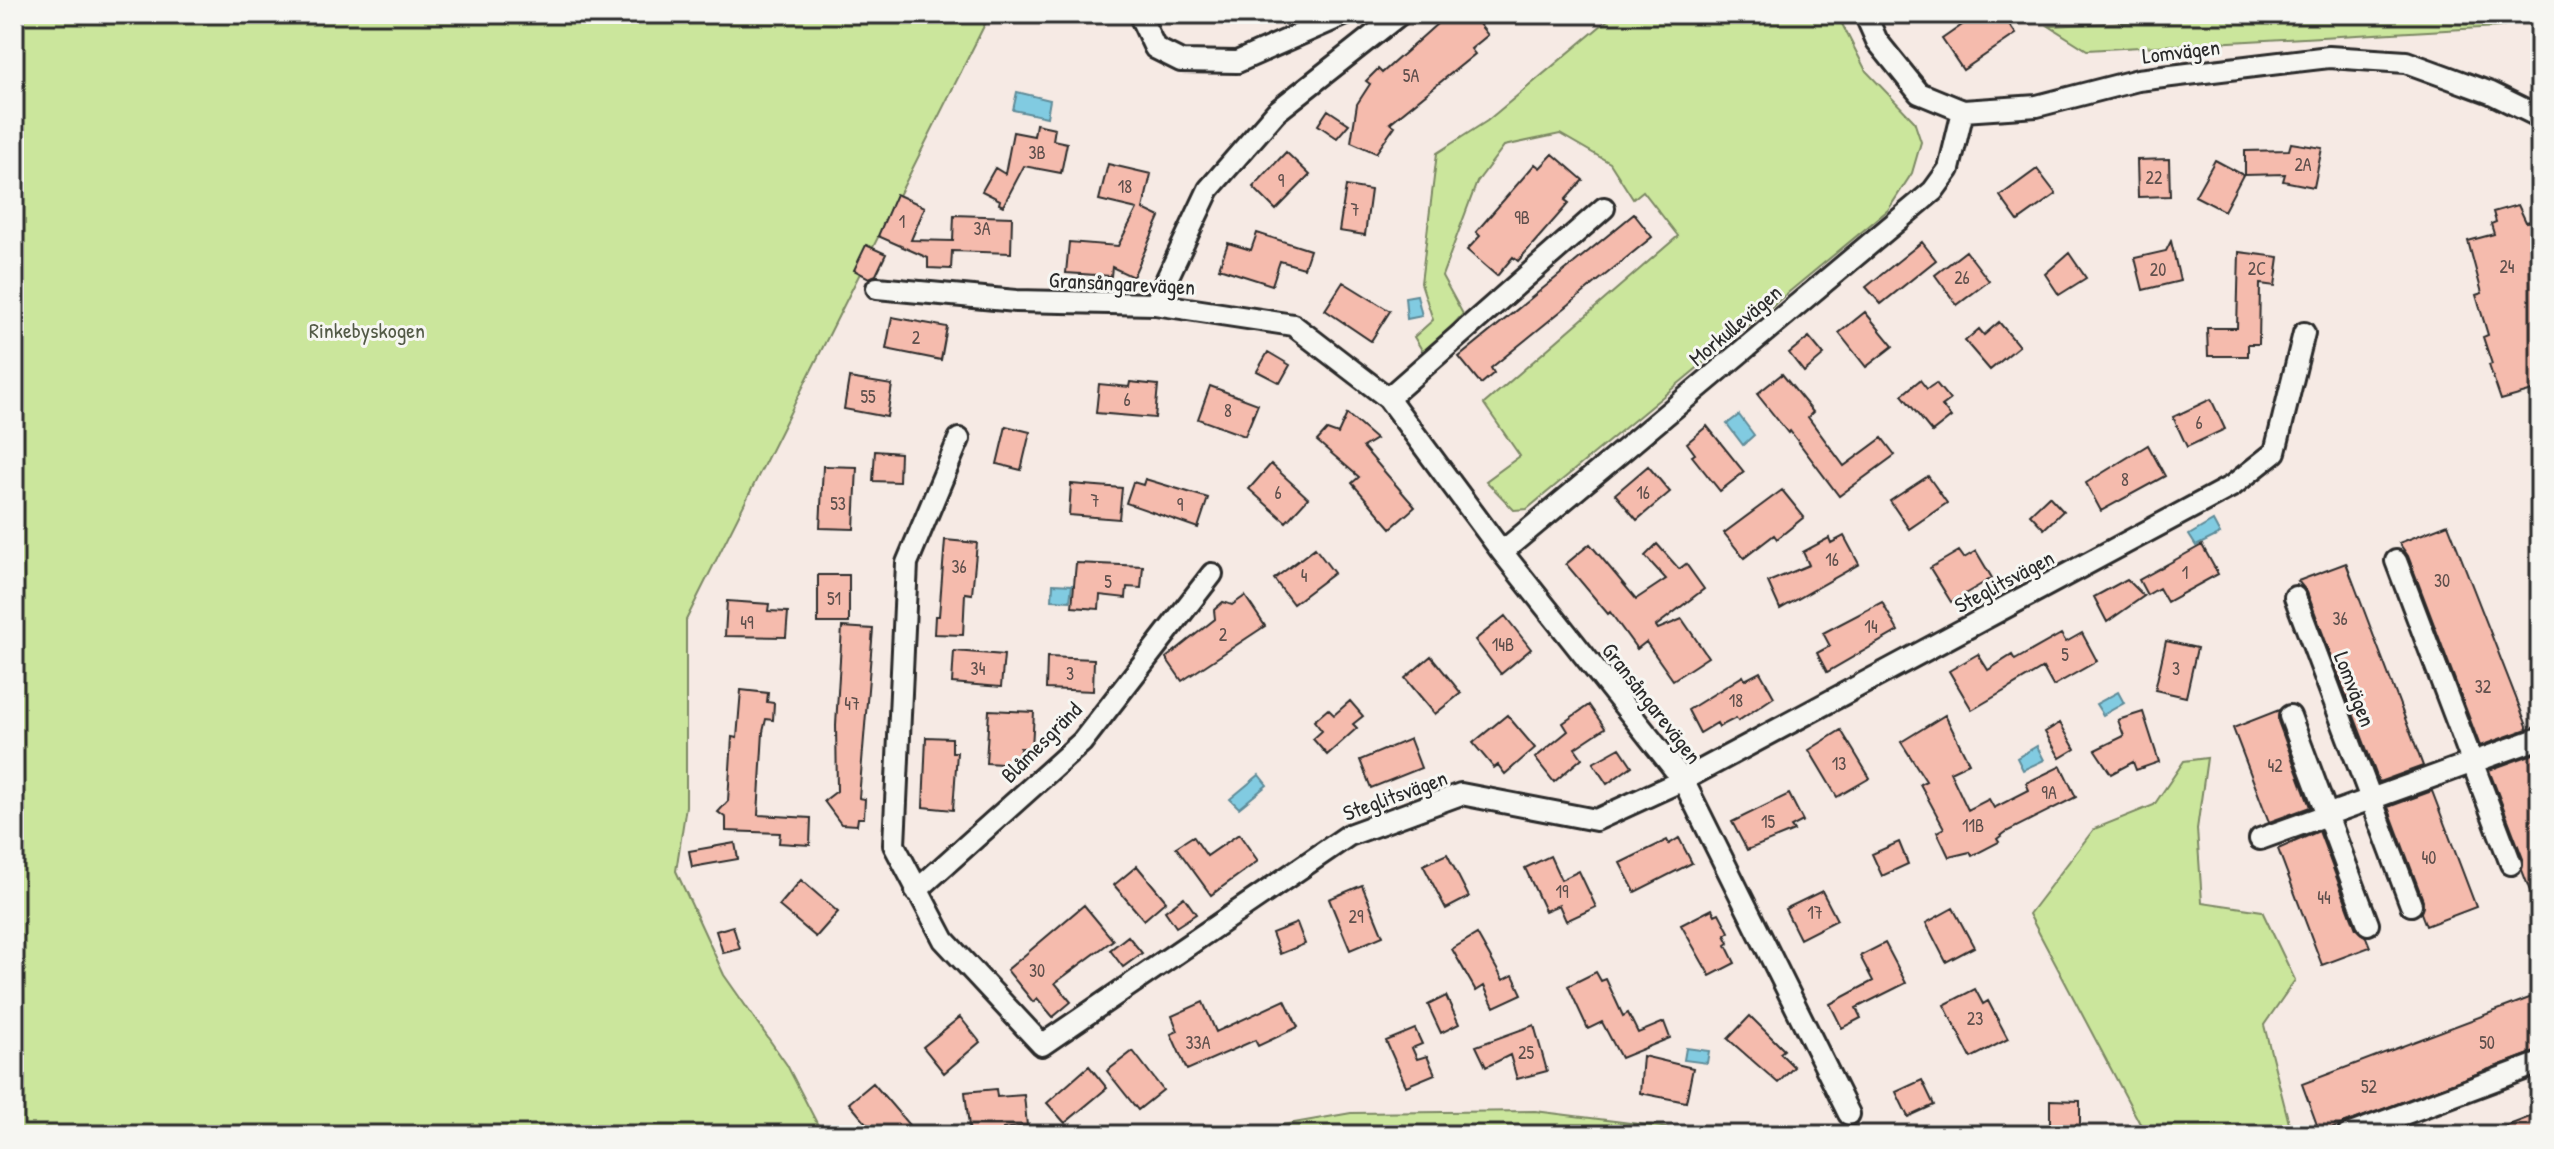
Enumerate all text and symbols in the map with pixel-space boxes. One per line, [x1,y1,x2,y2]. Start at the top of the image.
street label: Lomvägen [2140,31,2222,71]
house number: 5A [1403,63,1419,88]
house number: 3B [1028,140,1046,165]
house number: 2A [2294,152,2312,177]
house number: 22 [2146,165,2163,190]
house number: 9 [1278,168,1285,193]
house number: 18 [1118,174,1132,199]
house number: 7 [1351,197,1360,222]
house number: 9B [1514,205,1530,230]
house number: 1 [899,209,905,234]
house number: 3A [974,216,991,241]
house number: 24 [2499,254,2515,279]
house number: 2C [2248,256,2266,281]
house number: 20 [2150,257,2166,282]
street label: Gransångarevägen [1048,264,1196,302]
house number: 26 [1954,265,1970,290]
street label: Morkullevägen [1682,277,1788,373]
park label: Rinkebyskogen [309,315,425,345]
house number: 2 [912,325,921,350]
house number: 55 [860,384,876,409]
house number: 6 [1123,387,1131,412]
house number: 8 [1224,398,1232,423]
house number: 6 [2195,410,2203,435]
house number: 8 [2121,467,2129,492]
house number: 6 [1274,480,1282,505]
house number: 16 [1636,480,1650,505]
house number: 7 [1091,488,1100,513]
house number: 53 [830,491,846,516]
house number: 9 [1177,492,1184,517]
street label: Steglitsvägen [1949,542,2059,620]
house number: 16 [1825,547,1839,572]
house number: 36 [951,554,967,579]
house number: 1 [2182,560,2188,585]
house number: 4 [1301,563,1308,588]
house number: 30 [2434,568,2450,593]
house number: 5 [1104,569,1112,594]
house number: 51 [827,586,841,611]
house number: 36 [2332,606,2348,631]
house number: 49 [740,610,754,635]
house number: 14 [1864,614,1878,639]
house number: 2 [1219,622,1228,647]
house number: 14B [1492,632,1514,657]
street label: Gransångarevägen [1595,636,1709,770]
house number: 5 [2061,642,2069,667]
street label: Lomvägen [2327,647,2383,731]
house number: 34 [971,656,986,681]
house number: 3 [2172,656,2180,681]
house number: 3 [1066,661,1074,686]
house number: 32 [2475,674,2492,699]
house number: 18 [1729,688,1743,713]
house number: 47 [844,691,860,716]
street label: Blåmesgränd [994,695,1088,789]
house number: 13 [1832,751,1846,776]
house number: 42 [2267,753,2283,778]
street label: Steglitsvägen [1339,762,1451,828]
house number: 9A [2041,780,2057,805]
house number: 15 [1761,809,1775,834]
house number: 11B [1962,813,1984,838]
house number: 40 [2422,845,2436,870]
house number: 19 [1555,879,1569,904]
house number: 44 [2317,885,2331,910]
house number: 17 [1807,900,1823,925]
house number: 29 [1348,904,1364,929]
house number: 30 [1029,958,1045,983]
house number: 23 [1967,1006,1983,1031]
house number: 33A [1186,1030,1211,1055]
house number: 50 [2479,1030,2495,1055]
house number: 25 [1518,1040,1534,1065]
house number: 52 [2361,1074,2378,1099]

